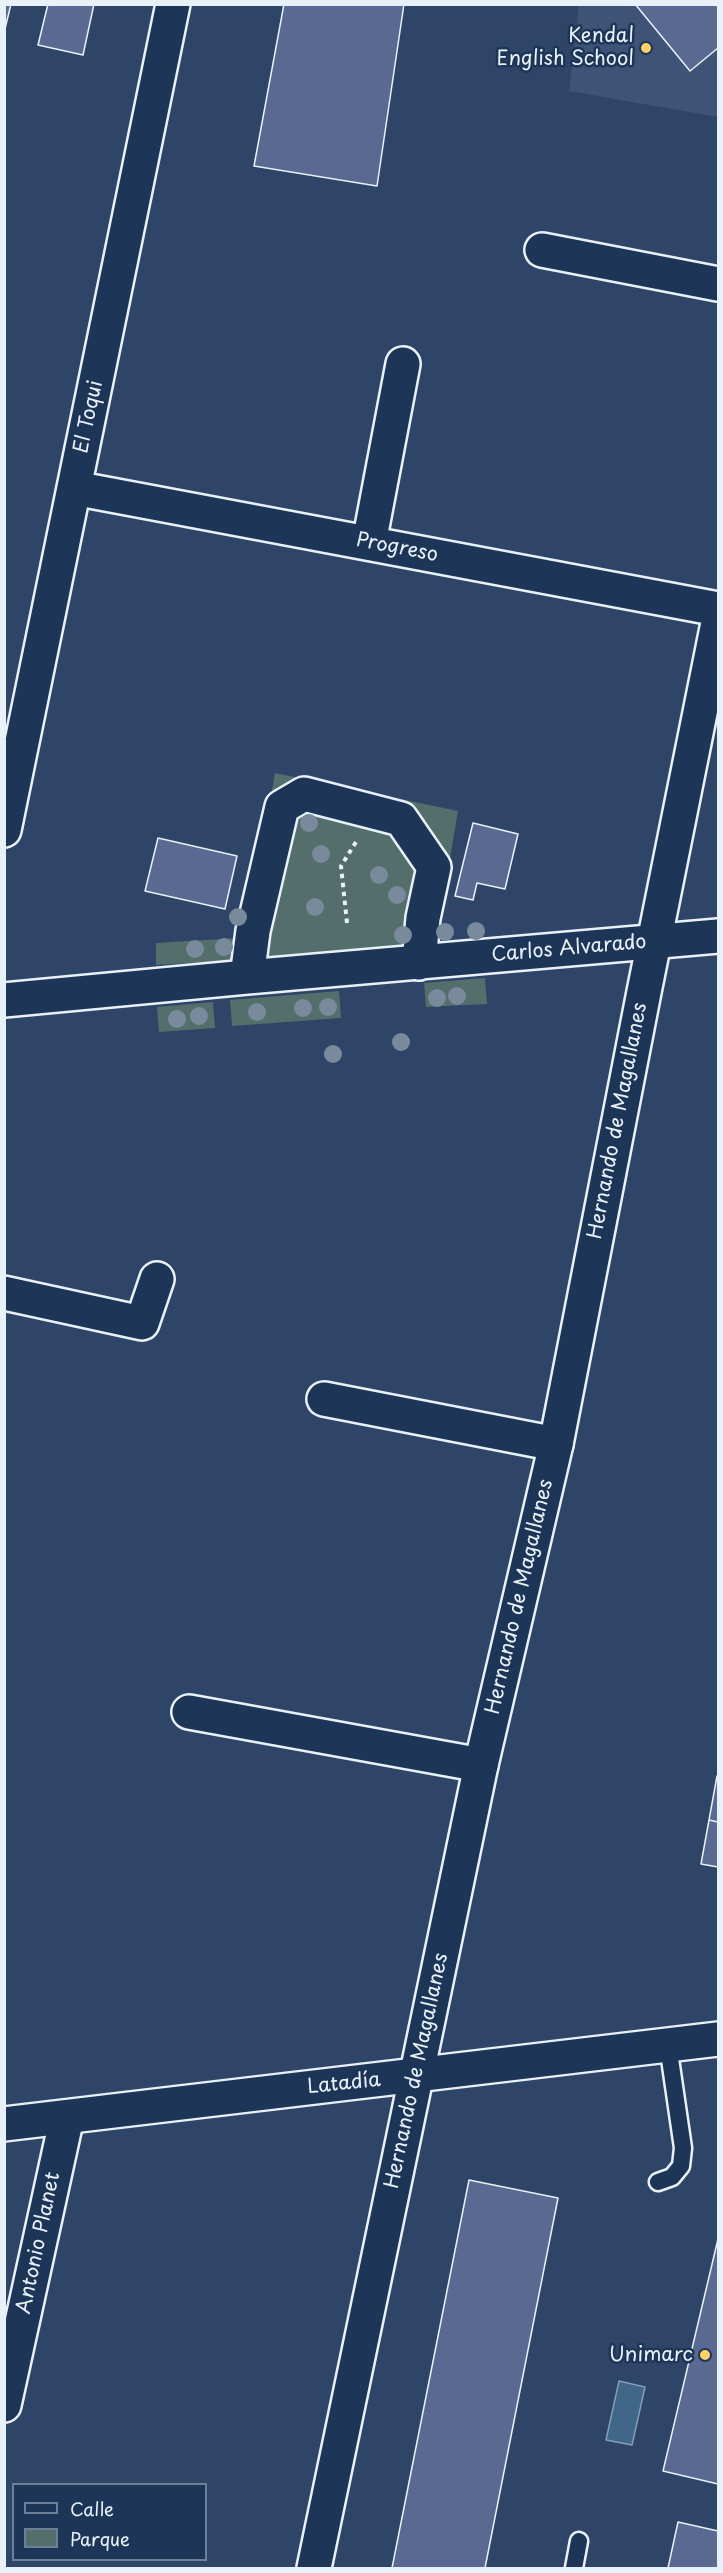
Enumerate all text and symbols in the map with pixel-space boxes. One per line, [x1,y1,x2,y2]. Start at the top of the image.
place label: Kendal English School [497,24,634,71]
marker: Kendal English School [639,41,653,55]
street label: El Toqui [70,378,108,456]
street label: Progreso [354,528,440,568]
street label: Carlos Alvarado [491,930,647,968]
street label: Hernando de Magallanes [583,1001,653,1241]
street label: Hernando de Magallanes [481,1477,559,1717]
street label: Hernando de Magallanes [380,1951,454,2191]
street label: Latadía [306,2068,382,2100]
street label: Antonio Planet [12,2170,66,2316]
place label: Unimarc [609,2343,693,2367]
marker: Unimarc [698,2348,712,2362]
legend [12,2483,207,2561]
text: Calle [70,2495,114,2522]
text: Parque [70,2525,130,2552]

